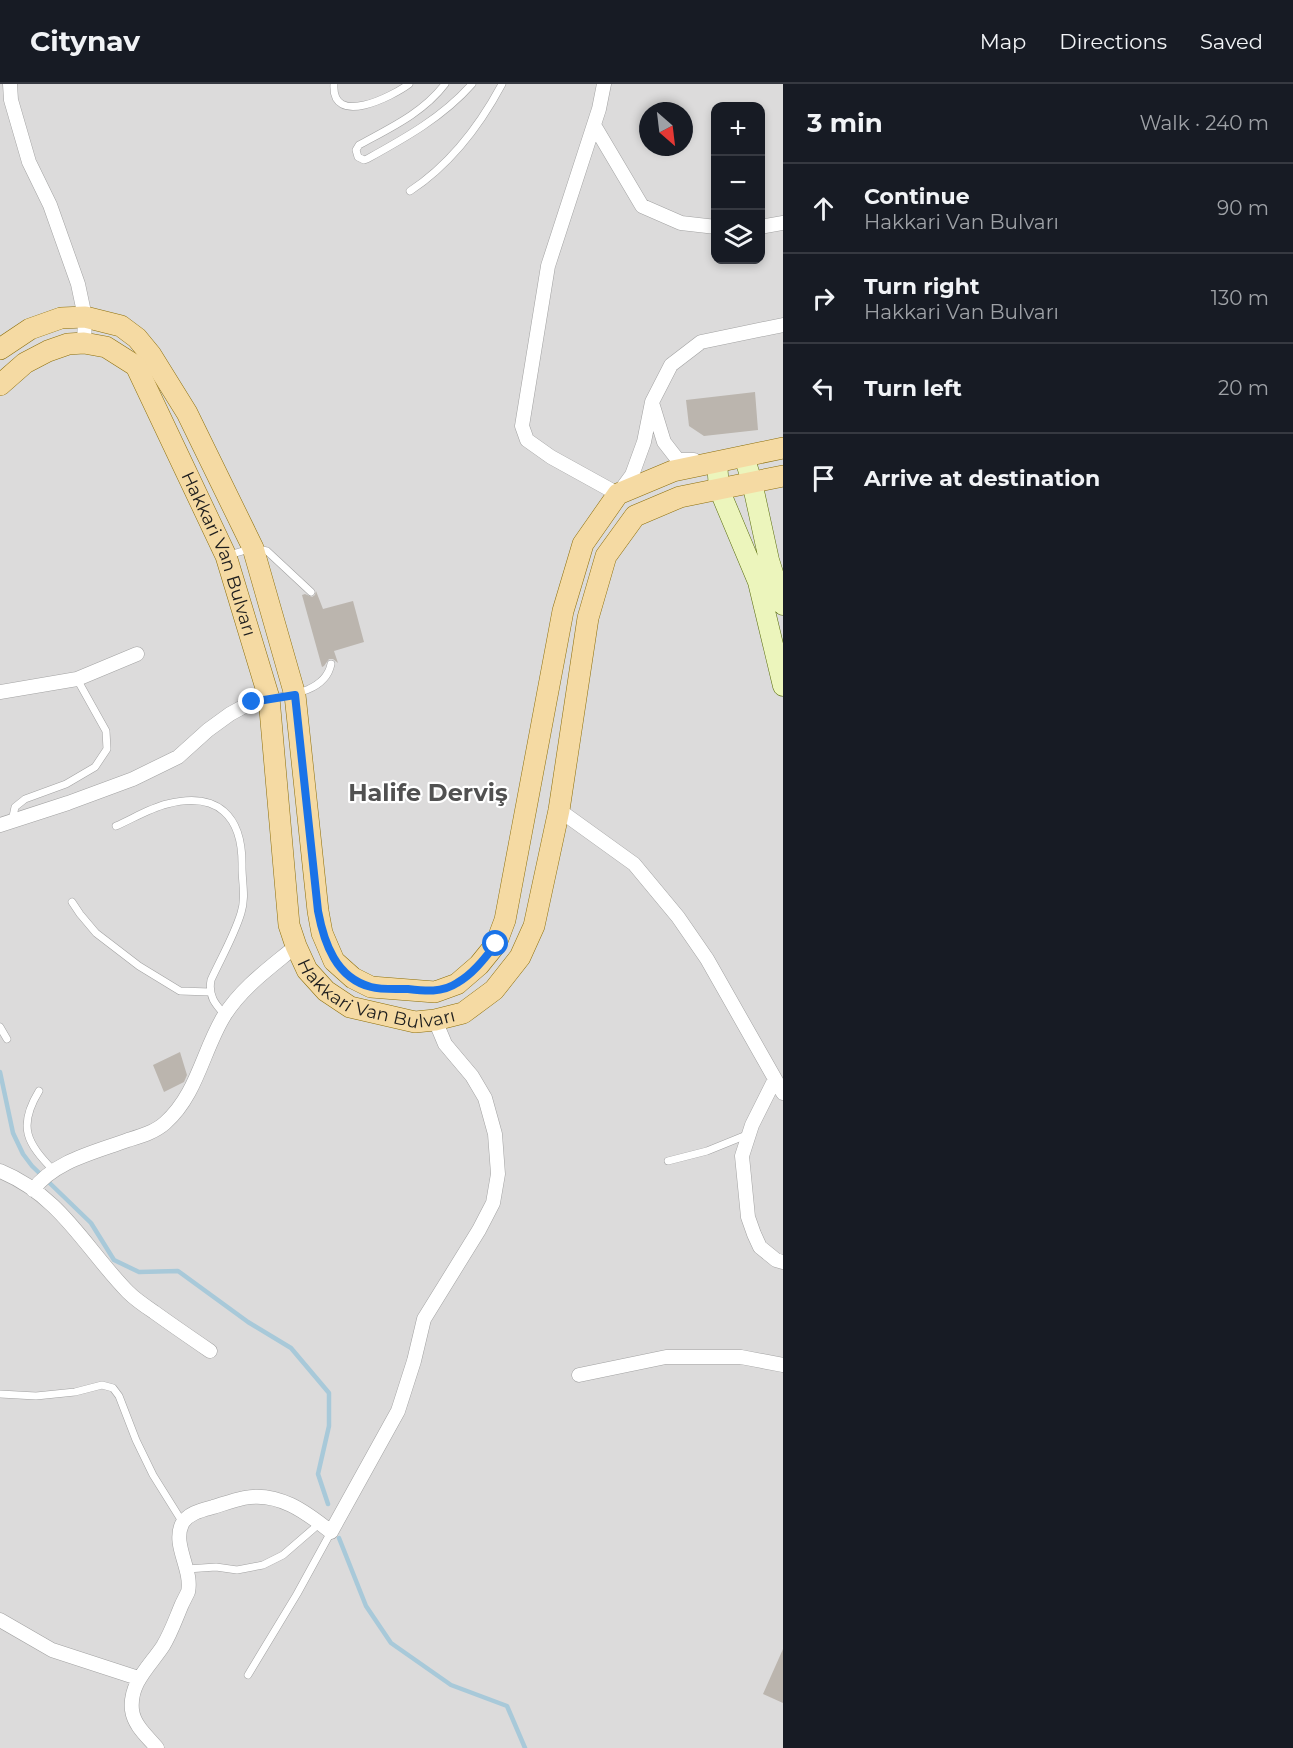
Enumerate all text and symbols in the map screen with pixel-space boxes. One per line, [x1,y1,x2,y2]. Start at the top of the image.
text: Citynav [30,24,140,58]
text: Map [980,29,1026,54]
text: Directions [1059,29,1167,54]
text: Saved [1200,29,1263,54]
north arrow [639,102,693,156]
map controls [711,102,765,264]
button: + [711,102,765,156]
text: 3 min [807,107,883,139]
text: Walk · 240 m [1139,111,1269,135]
button: − [711,156,765,210]
text: Continue [864,183,970,210]
icon: ahead [807,192,840,225]
text: 90 m [1217,196,1269,220]
button: layers [711,210,765,264]
text: Hakkari Van Bulvarı [864,210,1059,234]
text: Turn right [864,273,979,300]
icon: right [807,282,840,315]
text: 130 m [1211,286,1269,310]
text: Hakkari Van Bulvarı [864,300,1059,324]
icon: left [807,372,840,405]
text: Turn left [864,375,962,402]
text: 20 m [1218,376,1269,400]
icon: arrive [807,462,840,495]
text: Arrive at destination [864,465,1100,492]
street label: Hakkari Van Bulvarı [177,468,261,639]
route end [238,688,264,714]
district label: Halife Derviş [348,778,508,807]
route start [482,930,508,956]
street label: Hakkari Van Bulvarı [292,955,457,1034]

